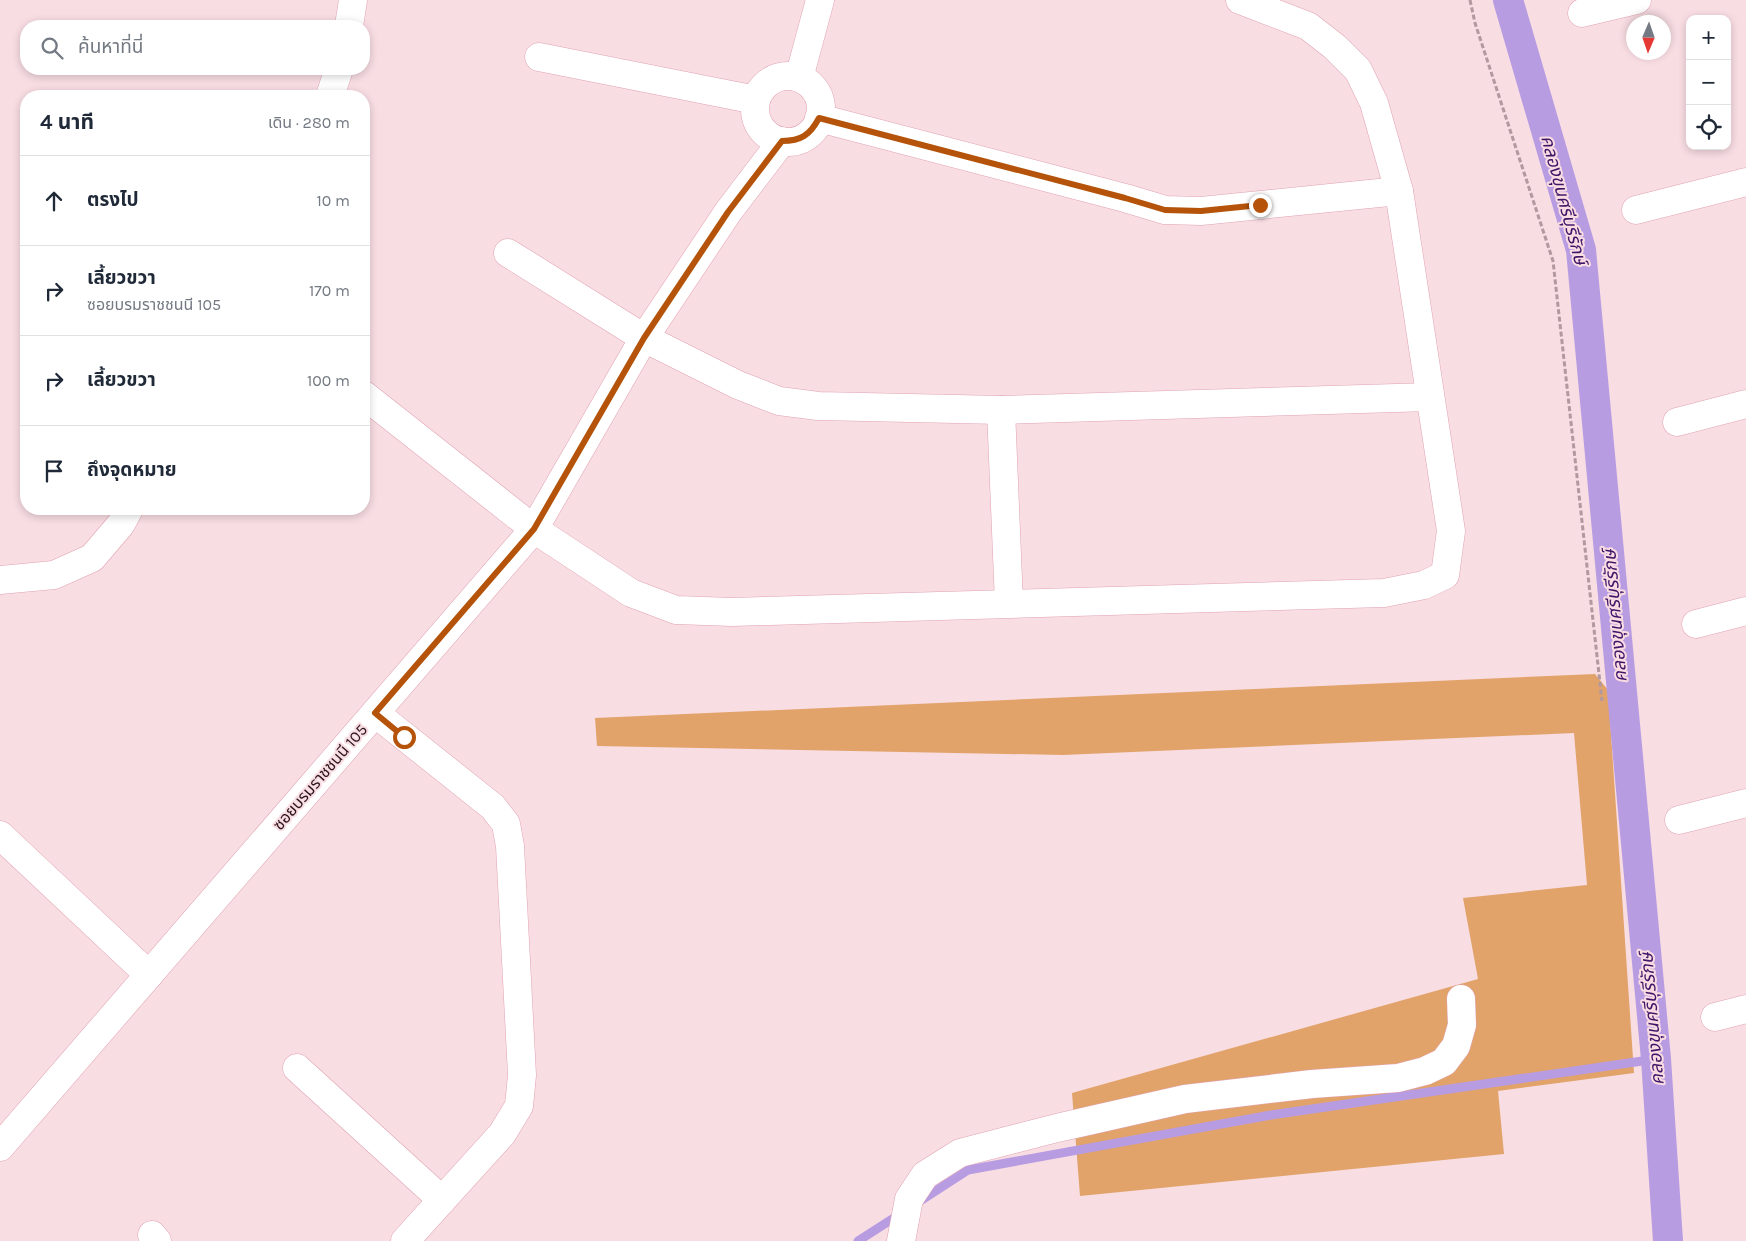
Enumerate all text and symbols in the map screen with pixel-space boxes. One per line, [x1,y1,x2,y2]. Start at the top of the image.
north arrow [1626,15,1671,60]
map controls [1686,15,1731,150]
button: + [1686,15,1731,60]
search box [20,20,370,75]
icon: search [38,34,66,62]
text: ค้นหาที่นี่ [78,36,143,58]
button: − [1686,60,1731,105]
button: locate [1686,105,1731,150]
text: 4 นาที [40,110,94,134]
text: เดิน · 280 m [268,113,350,132]
water label: คลองขุนศรีบุรีรักษ์ [1536,133,1593,270]
icon: ahead [40,187,68,215]
text: ตรงไป [87,189,139,211]
text: 10 m [316,191,350,210]
route end [1249,194,1272,217]
text: เลี้ยวขวา [87,267,156,289]
icon: right [40,277,68,305]
text: 170 m [309,281,350,300]
text: ซอยบรมราชชนนี 105 [87,295,221,314]
icon: right [40,367,68,395]
text: เลี้ยวขวา [87,369,156,391]
text: 100 m [307,371,350,390]
icon: arrive [40,457,68,485]
text: ถึงจุดหมาย [87,459,177,481]
water label: คลองขุนศรีบุรีรักษ์ [1598,546,1632,683]
street label: ซอยบรมราชชนนี 105 [269,720,371,834]
route start [393,726,416,749]
water label: คลองขุนศรีบุรีรักษ์ [1635,949,1669,1086]

